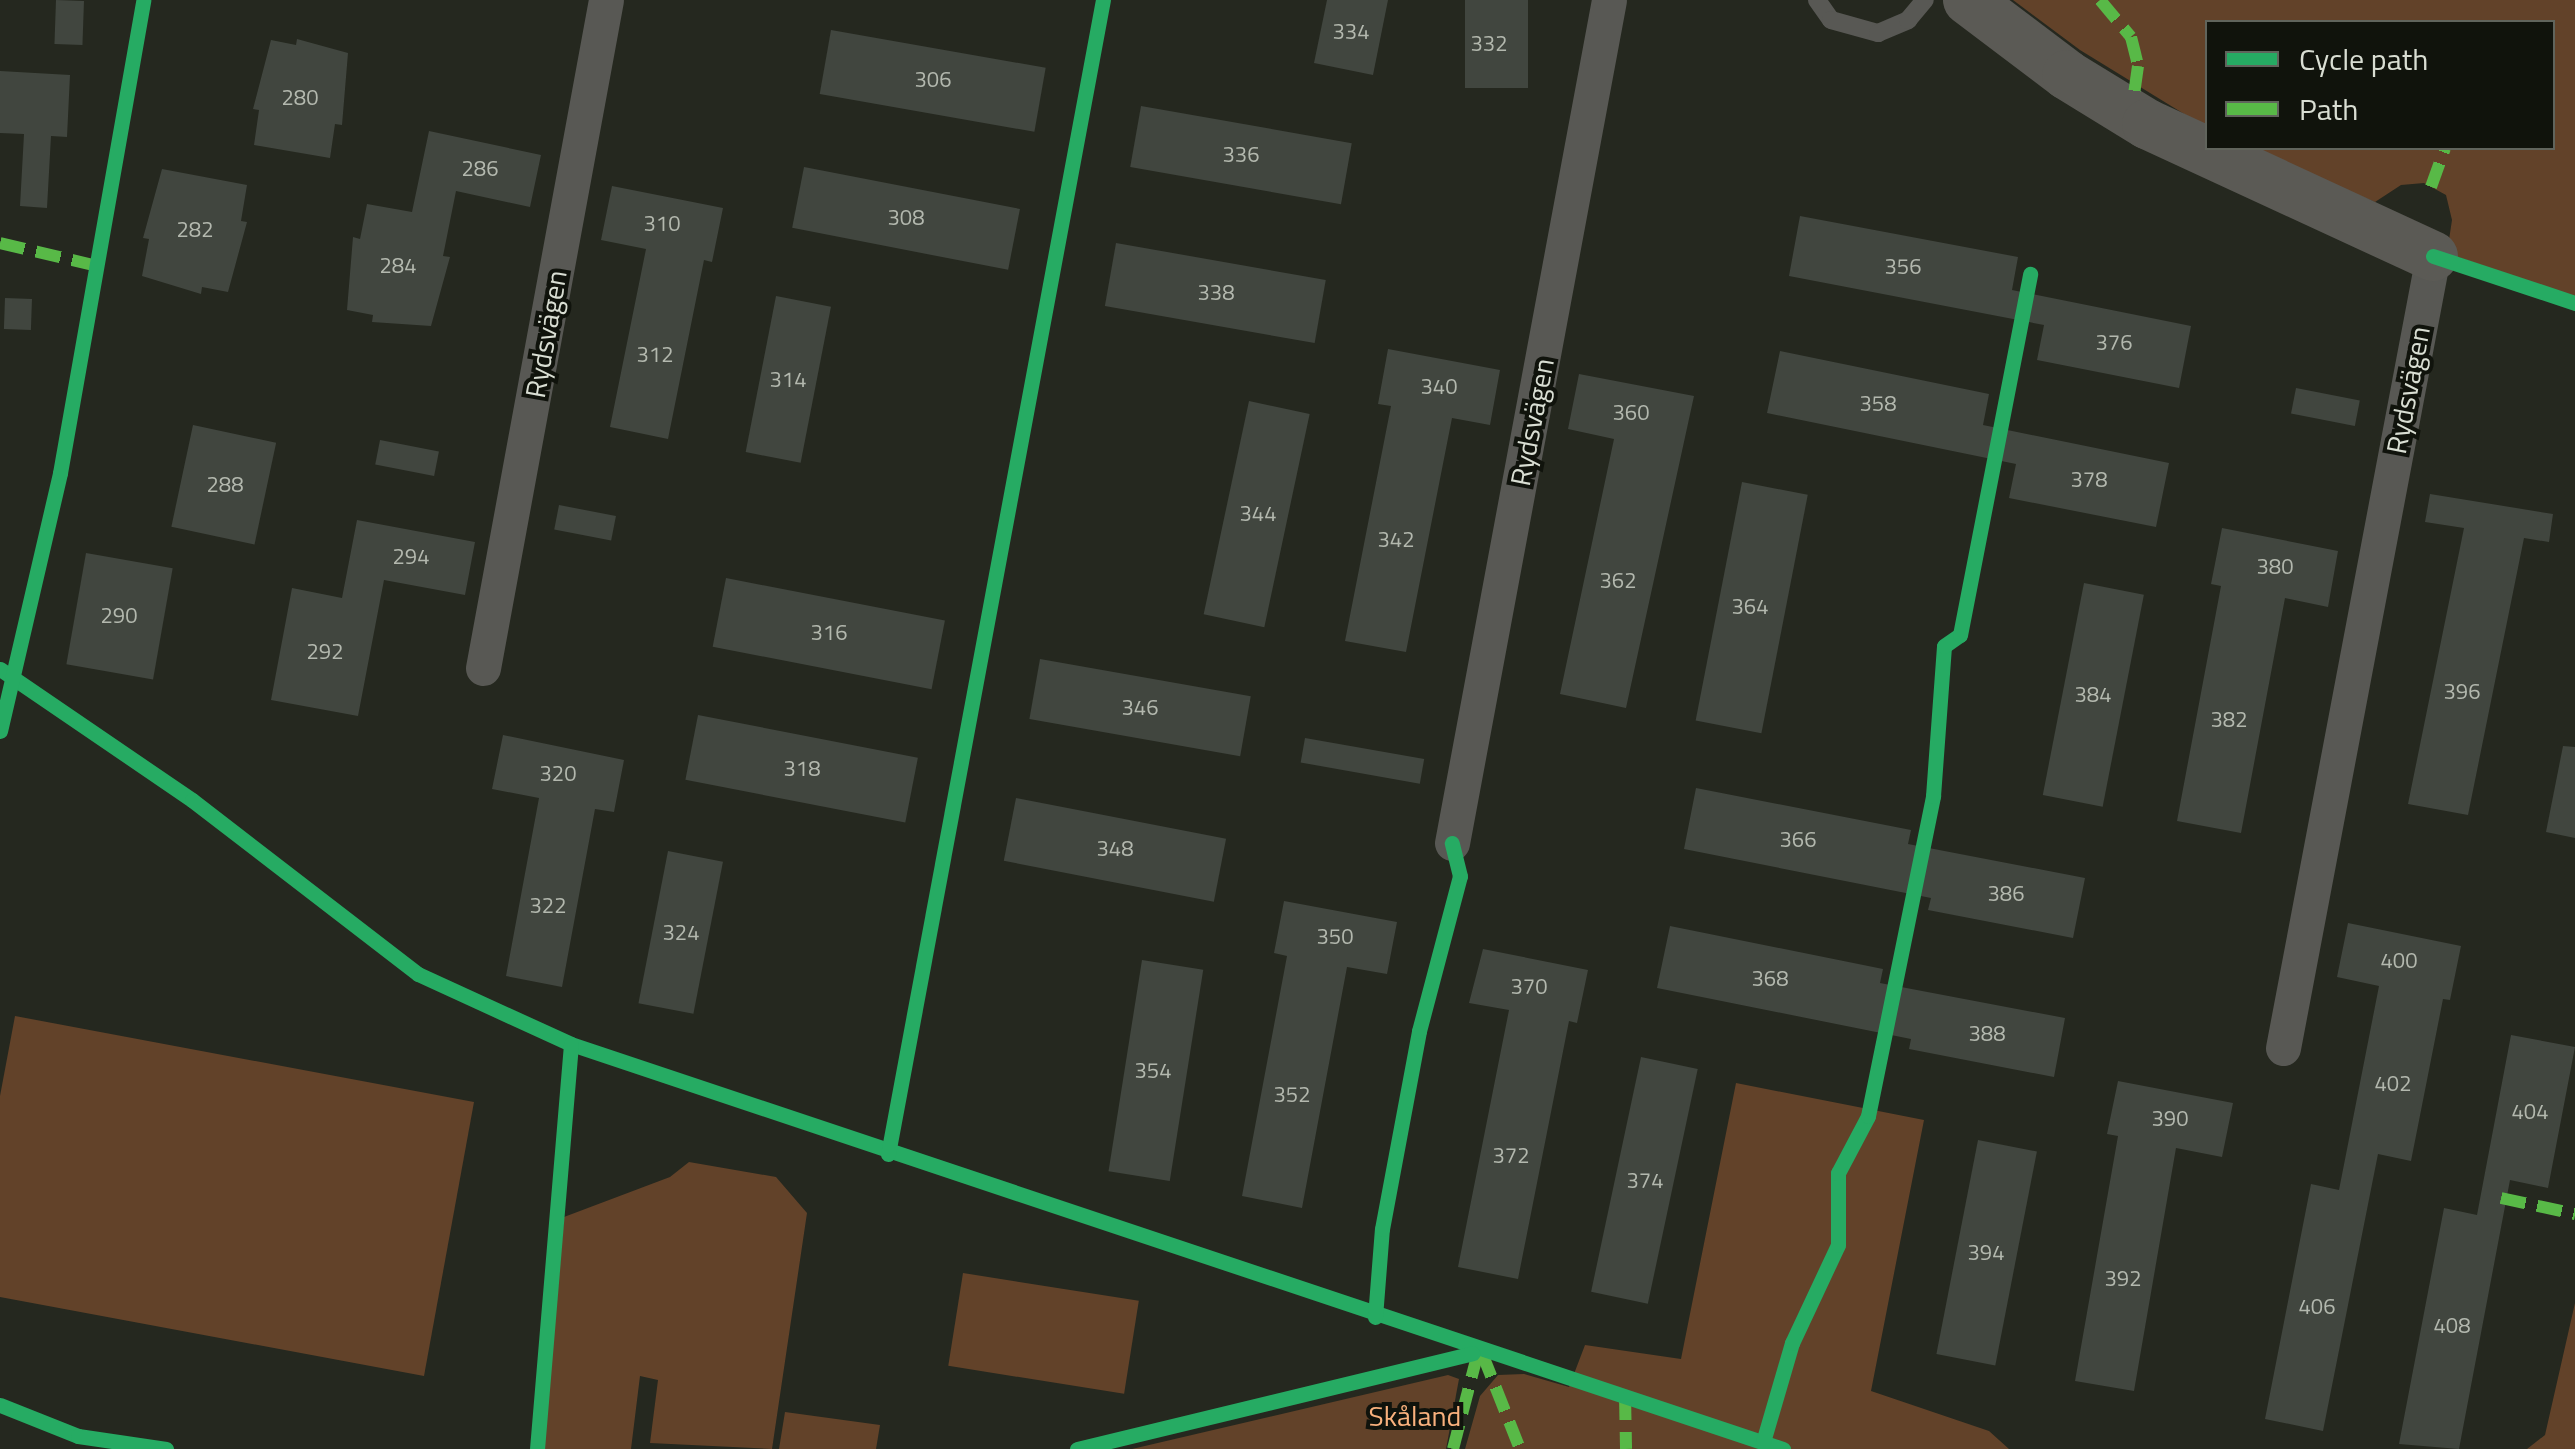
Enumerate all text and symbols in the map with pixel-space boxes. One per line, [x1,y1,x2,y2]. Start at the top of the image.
house number: 334 [1333,19,1369,45]
legend [2205,20,2555,150]
house number: 332 [1471,31,1507,57]
text: Cycle path [2299,36,2428,82]
house number: 306 [915,67,951,93]
house number: 280 [282,85,318,111]
text: Path [2299,86,2358,132]
house number: 336 [1223,142,1259,168]
house number: 286 [462,156,498,182]
house number: 308 [888,205,924,231]
house number: 310 [644,211,680,237]
house number: 282 [177,217,213,243]
house number: 284 [380,253,416,279]
house number: 356 [1885,254,1921,280]
street label: Rydsvägen [518,268,574,400]
house number: 338 [1198,280,1234,306]
street label: Rydsvägen [2379,323,2437,457]
house number: 376 [2096,330,2132,356]
house number: 312 [637,342,673,368]
street label: Rydsvägen [1503,355,1561,489]
house number: 314 [770,367,806,393]
house number: 340 [1421,374,1457,400]
house number: 358 [1860,391,1896,417]
house number: 360 [1613,400,1649,426]
house number: 378 [2071,467,2107,493]
house number: 288 [207,472,243,498]
house number: 344 [1240,501,1276,527]
house number: 342 [1378,527,1414,553]
house number: 294 [393,544,429,570]
house number: 380 [2257,554,2293,580]
house number: 362 [1600,568,1636,594]
house number: 364 [1732,594,1768,620]
house number: 290 [101,603,137,629]
house number: 316 [811,620,847,646]
house number: 292 [307,639,343,665]
house number: 396 [2444,679,2480,705]
house number: 384 [2075,682,2111,708]
house number: 346 [1122,695,1158,721]
house number: 382 [2211,707,2247,733]
house number: 318 [784,756,820,782]
house number: 320 [540,761,576,787]
house number: 366 [1780,827,1816,853]
house number: 348 [1097,836,1133,862]
house number: 386 [1988,881,2024,907]
house number: 322 [530,893,566,919]
house number: 324 [663,920,699,946]
house number: 350 [1317,924,1353,950]
house number: 400 [2381,948,2417,974]
house number: 368 [1752,966,1788,992]
house number: 370 [1511,974,1547,1000]
house number: 388 [1969,1021,2005,1047]
house number: 354 [1135,1058,1171,1084]
house number: 402 [2375,1071,2411,1097]
house number: 352 [1274,1082,1310,1108]
house number: 404 [2512,1099,2548,1125]
house number: 390 [2152,1106,2188,1132]
house number: 372 [1493,1143,1529,1169]
house number: 374 [1627,1168,1663,1194]
house number: 394 [1968,1240,2004,1266]
house number: 392 [2105,1266,2141,1292]
house number: 406 [2299,1294,2335,1320]
house number: 408 [2434,1313,2470,1339]
park label: Skåland [1369,1399,1461,1433]

